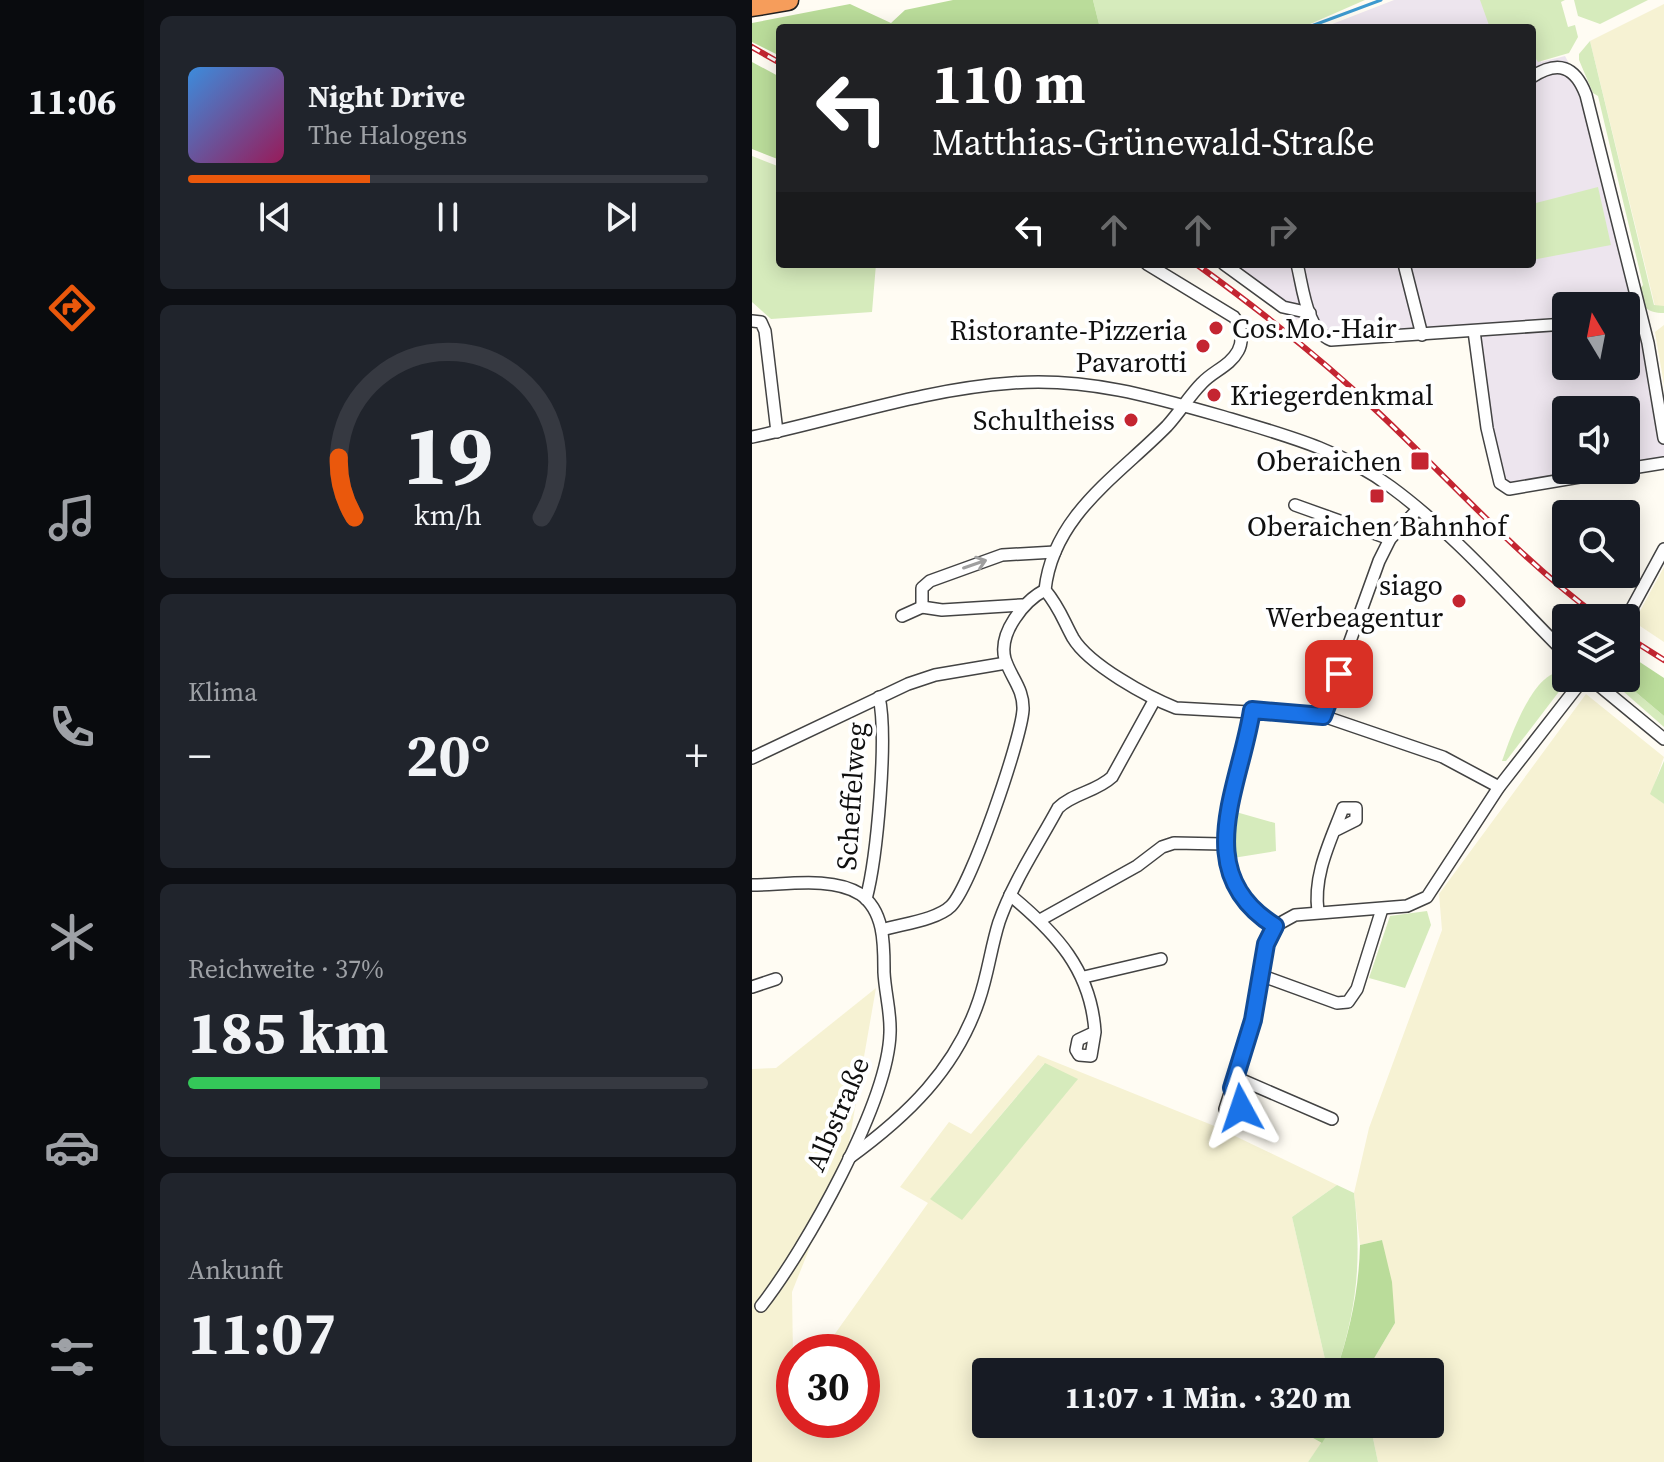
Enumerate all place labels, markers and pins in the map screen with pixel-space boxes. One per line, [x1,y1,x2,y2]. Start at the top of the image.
place label: Cos.Mo.-Hair [1232,309,1397,347]
place label: Ristorante-Pizzeria Pavarotti [950,311,1188,381]
marker: Cos.Mo.-Hair [1207,319,1225,337]
marker: Ristorante-Pizzeria Pavarotti [1194,337,1212,355]
place label: Kriegerdenkmal [1230,376,1433,414]
marker: Kriegerdenkmal [1205,386,1223,404]
place label: Schultheiss [973,401,1115,439]
marker: Schultheiss [1122,411,1140,429]
place label: Oberaichen [1256,442,1402,480]
marker: Oberaichen [1409,450,1431,472]
marker: Oberaichen Bahnhof [1368,487,1386,505]
place label: Oberaichen Bahnhof [1247,507,1509,545]
place label: siago Werbeagentur [1266,566,1443,636]
marker: siago Werbeagentur [1450,592,1468,610]
pin [1305,640,1373,708]

